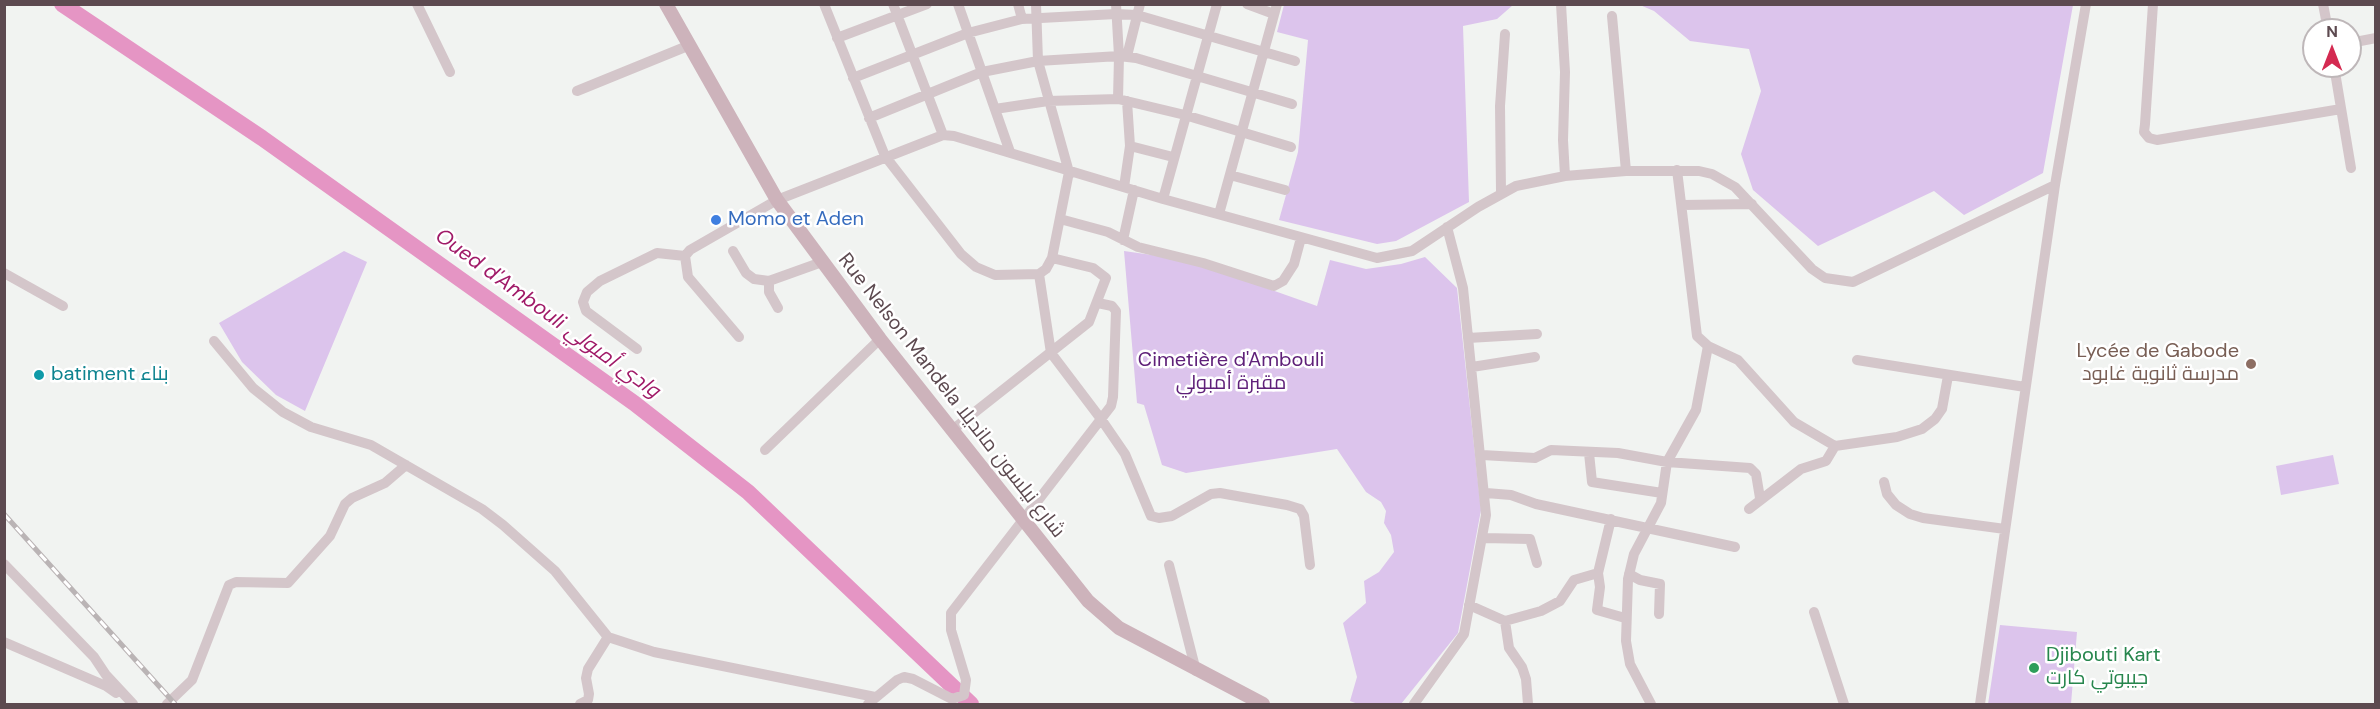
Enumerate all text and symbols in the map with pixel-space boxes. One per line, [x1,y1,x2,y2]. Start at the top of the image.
north arrow [2302,18,2362,78]
text: N [2326,21,2338,42]
place label: Momo et Aden [728,208,864,232]
marker: Momo et Aden [709,213,723,227]
water label: Oued d'Ambouli وادي أمبولي [430,224,664,404]
street label: Rue Nelson Mandela شارع نيلسون مانديلا [832,249,1070,543]
place label: Lycée de Gabode مدرسة ثانوية غابود [2076,340,2239,387]
park label: Cimetière d'Ambouli مقبرة أمبولي [1138,349,1324,396]
marker: Lycée de Gabode مدرسة ثانوية غابود [2244,357,2258,371]
place label: batiment بناء [51,363,169,387]
marker: batiment بناء [32,368,46,382]
place label: Djibouti Kart جيبوتي كارت [2046,644,2161,691]
marker: Djibouti Kart جيبوتي كارت [2027,661,2041,675]

